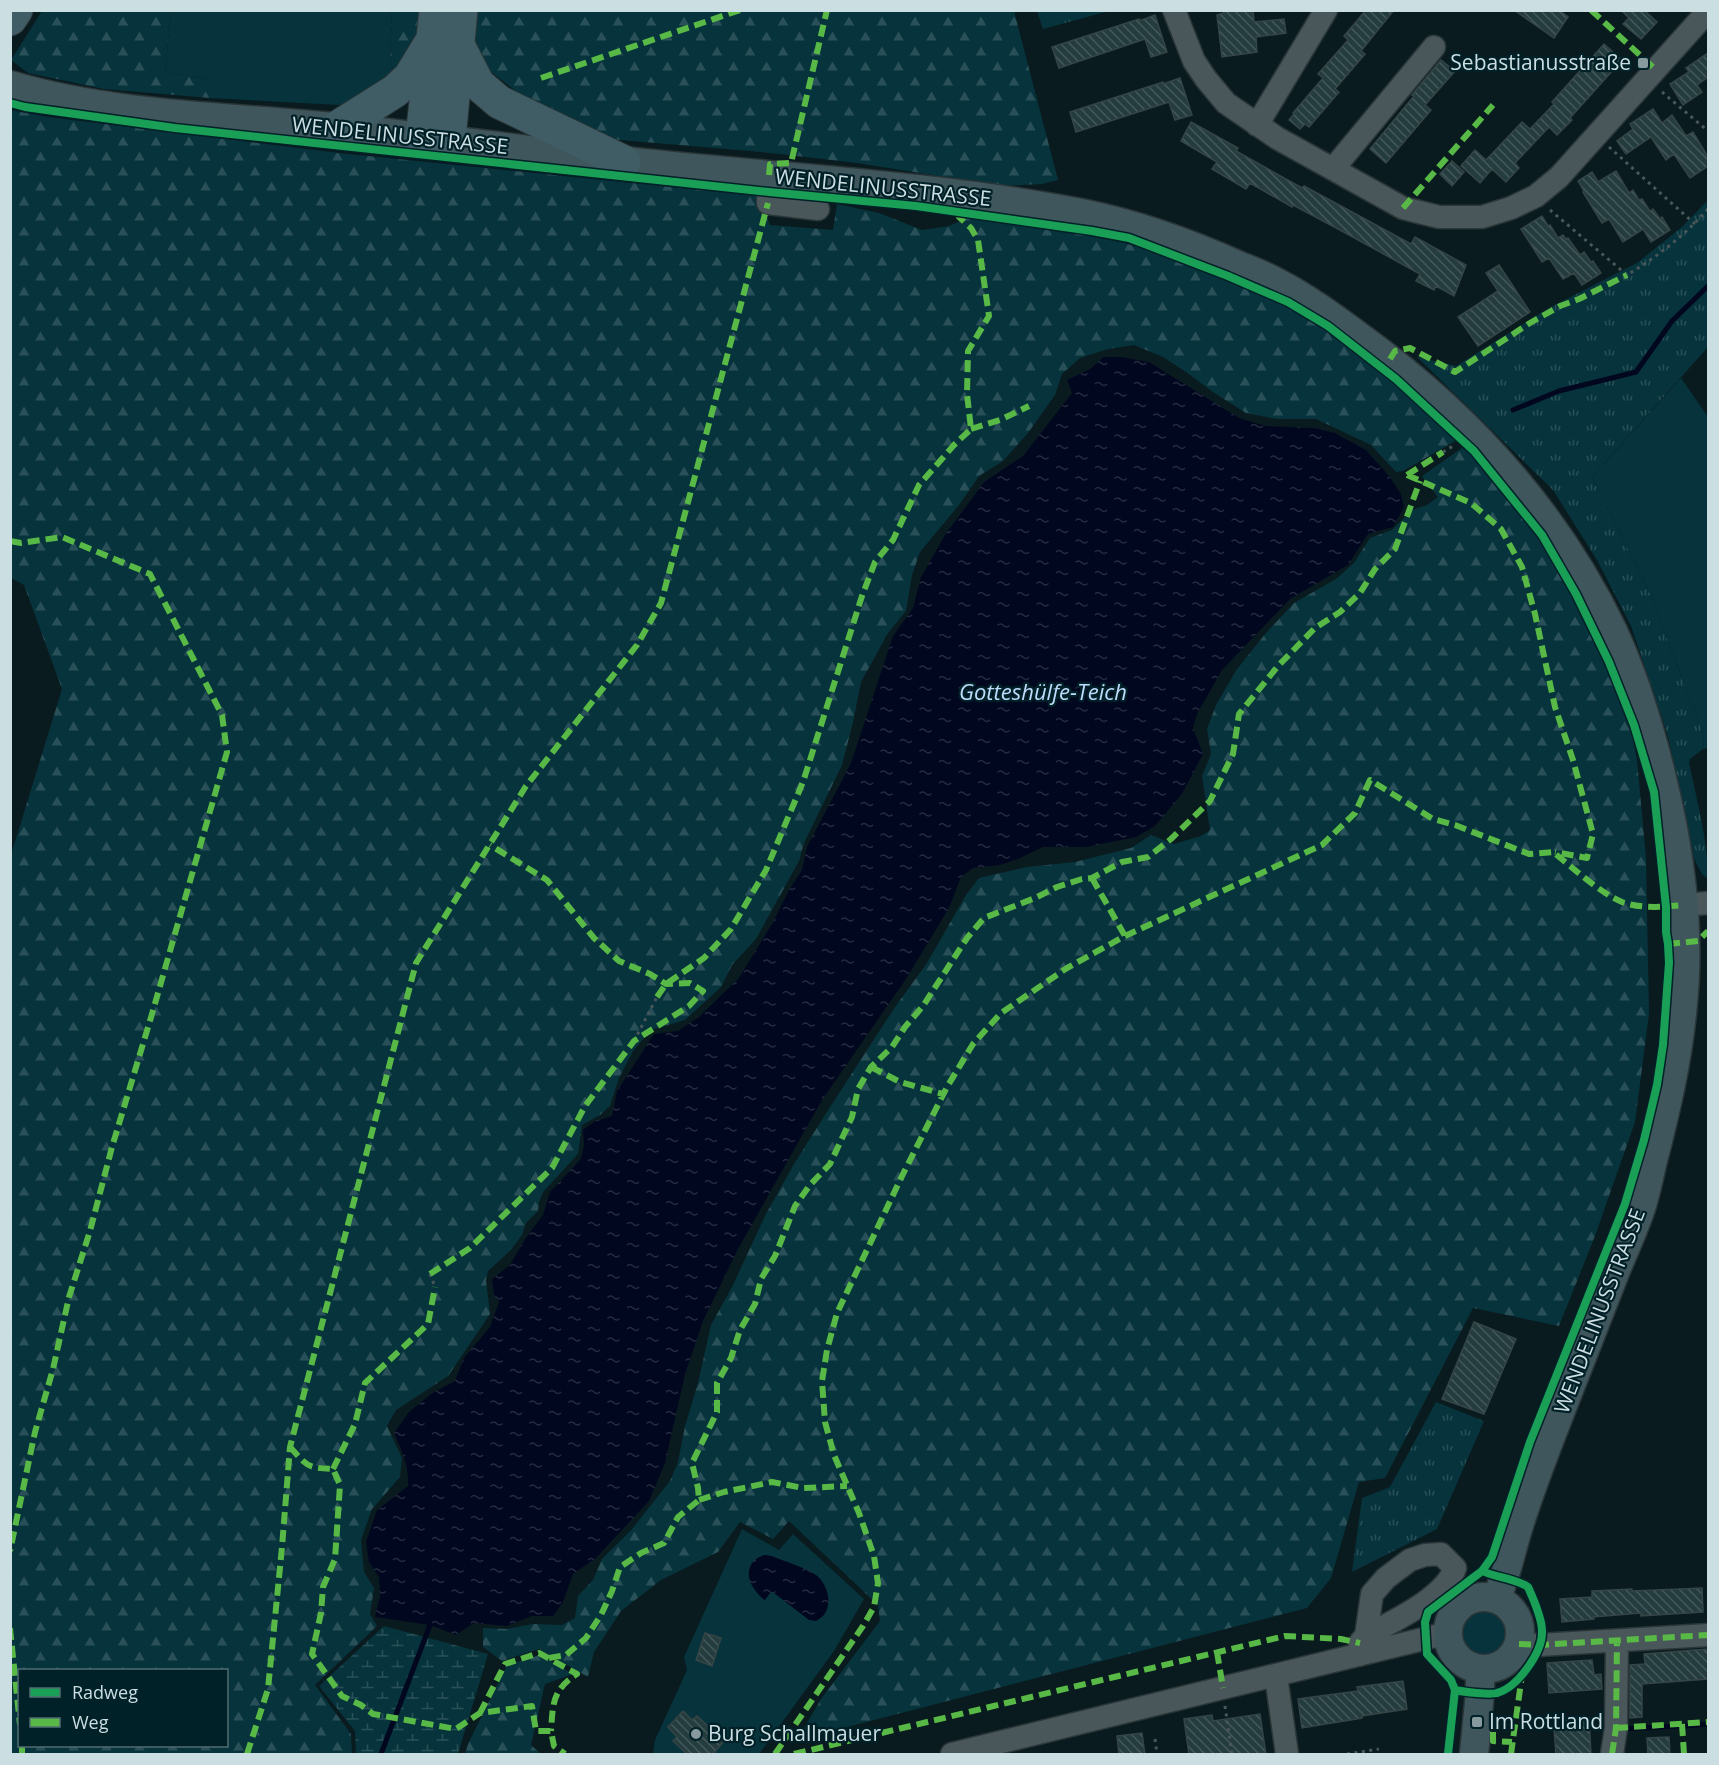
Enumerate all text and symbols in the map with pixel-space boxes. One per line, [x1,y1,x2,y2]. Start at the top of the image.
place label: Sebastianusstraße [1450,48,1631,76]
marker: Sebastianusstraße [1636,56,1650,70]
street label: WENDELINUSSTRASSE [291,110,510,160]
street label: WENDELINUSSTRASSE [774,162,993,212]
water label: Gotteshülfe-Teich [959,676,1127,706]
street label: WENDELINUSSTRASSE [1547,1204,1651,1417]
legend [18,1669,228,1747]
text: Radweg [72,1680,138,1704]
place label: Im Rottland [1489,1707,1603,1735]
text: Weg [72,1710,109,1734]
marker: Im Rottland [1470,1715,1484,1729]
place label: Burg Schallmauer [708,1719,881,1747]
marker: Burg Schallmauer [689,1727,703,1741]

